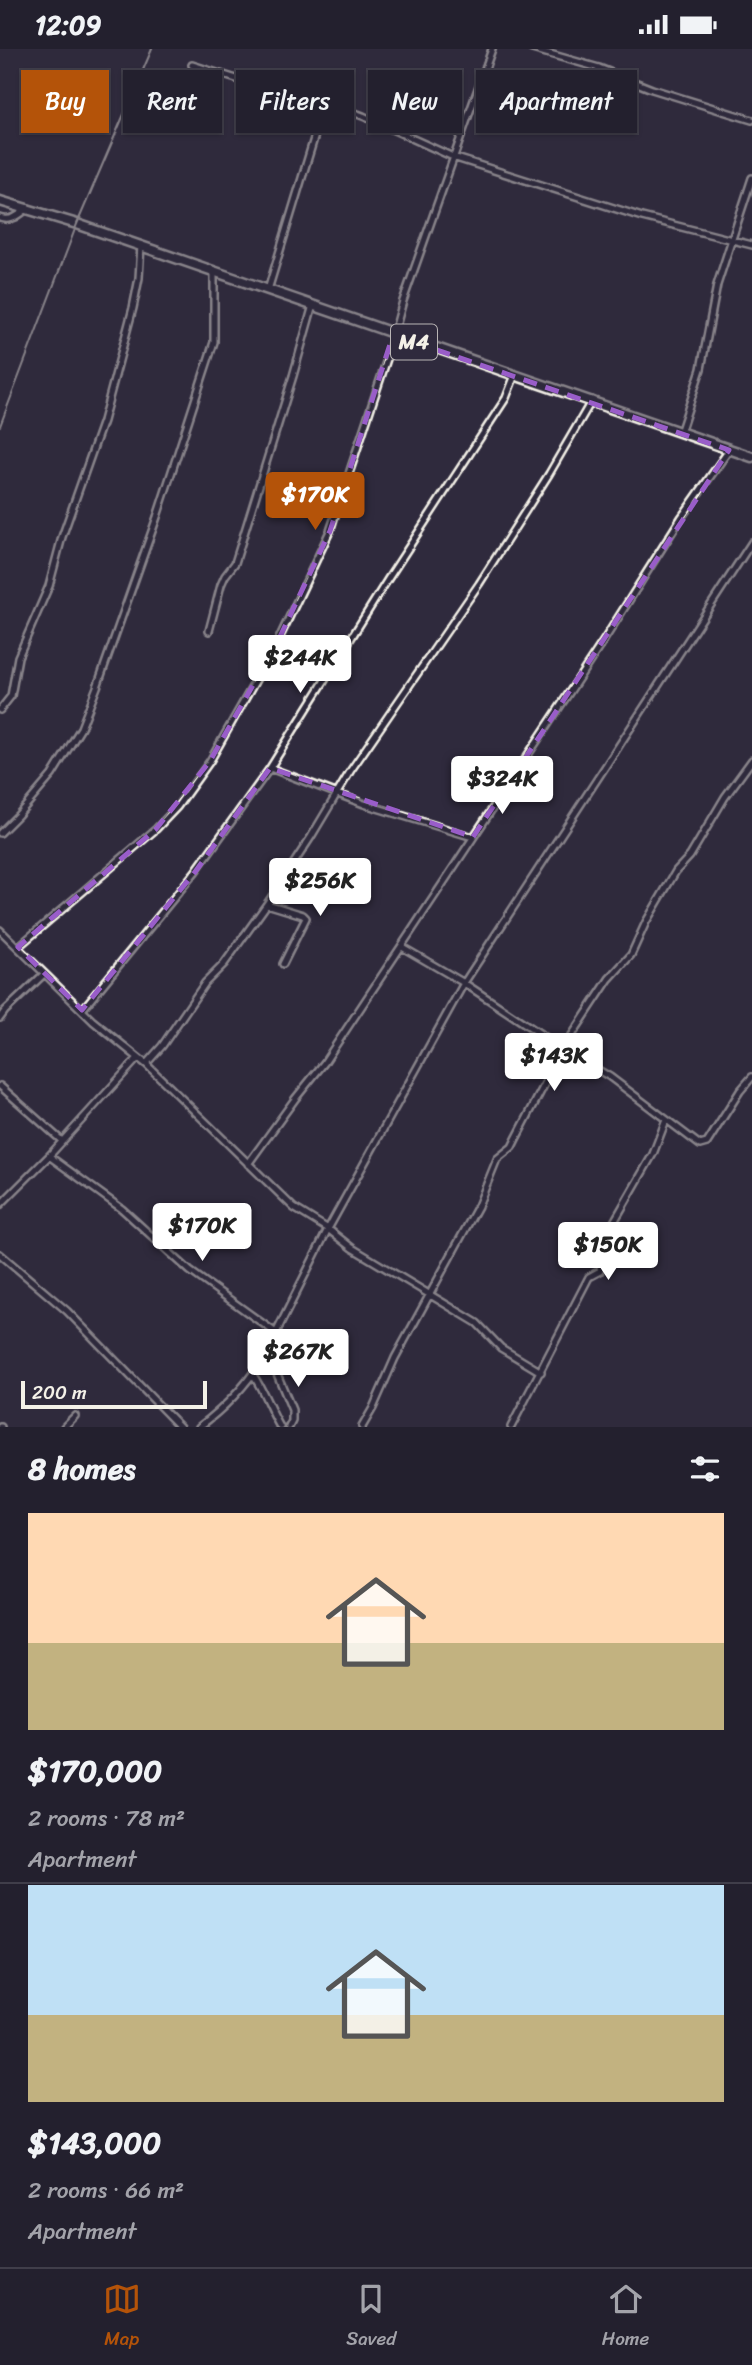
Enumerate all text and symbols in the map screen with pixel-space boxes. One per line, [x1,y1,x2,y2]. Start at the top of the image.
text: 12:09 [35,2,101,48]
chip: Buy [21,70,109,133]
chip: Rent [123,70,222,133]
chip: Filters [236,70,354,133]
chip: New [368,70,462,133]
chip: Apartment [476,70,637,133]
road number: M4 [391,325,437,359]
pin: $170K [266,473,364,532]
text: $170K [282,474,349,515]
pin: $244K [251,635,349,695]
text: $244K [264,637,336,678]
pin: $324K [453,757,551,816]
text: $324K [467,758,537,799]
pin: $256K [271,859,369,918]
text: $256K [285,860,355,901]
pin: $143K [505,1033,603,1093]
text: $143K [521,1035,587,1076]
pin: $170K [153,1203,251,1263]
text: $170K [169,1205,236,1246]
pin: $150K [559,1223,657,1282]
text: $150K [574,1224,642,1265]
pin: $267K [249,1329,347,1389]
text: $267K [264,1331,332,1372]
text: 200 m [32,1376,87,1409]
scale bar [21,1378,206,1410]
text: 8 homes [28,1442,136,1496]
icon: filters [686,1450,724,1488]
icon: home [313,1559,439,1685]
text: $170,000 [28,1744,162,1798]
text: 2 rooms · 78 m² [28,1798,185,1839]
text: Apartment [28,1839,137,1880]
icon: home [313,1931,439,2057]
text: $143,000 [28,2116,161,2170]
text: 2 rooms · 66 m² [28,2170,184,2211]
text: Apartment [28,2211,137,2252]
tab: Map [103,2280,141,2355]
tab: Saved [346,2280,396,2355]
tab: Home [602,2280,649,2355]

